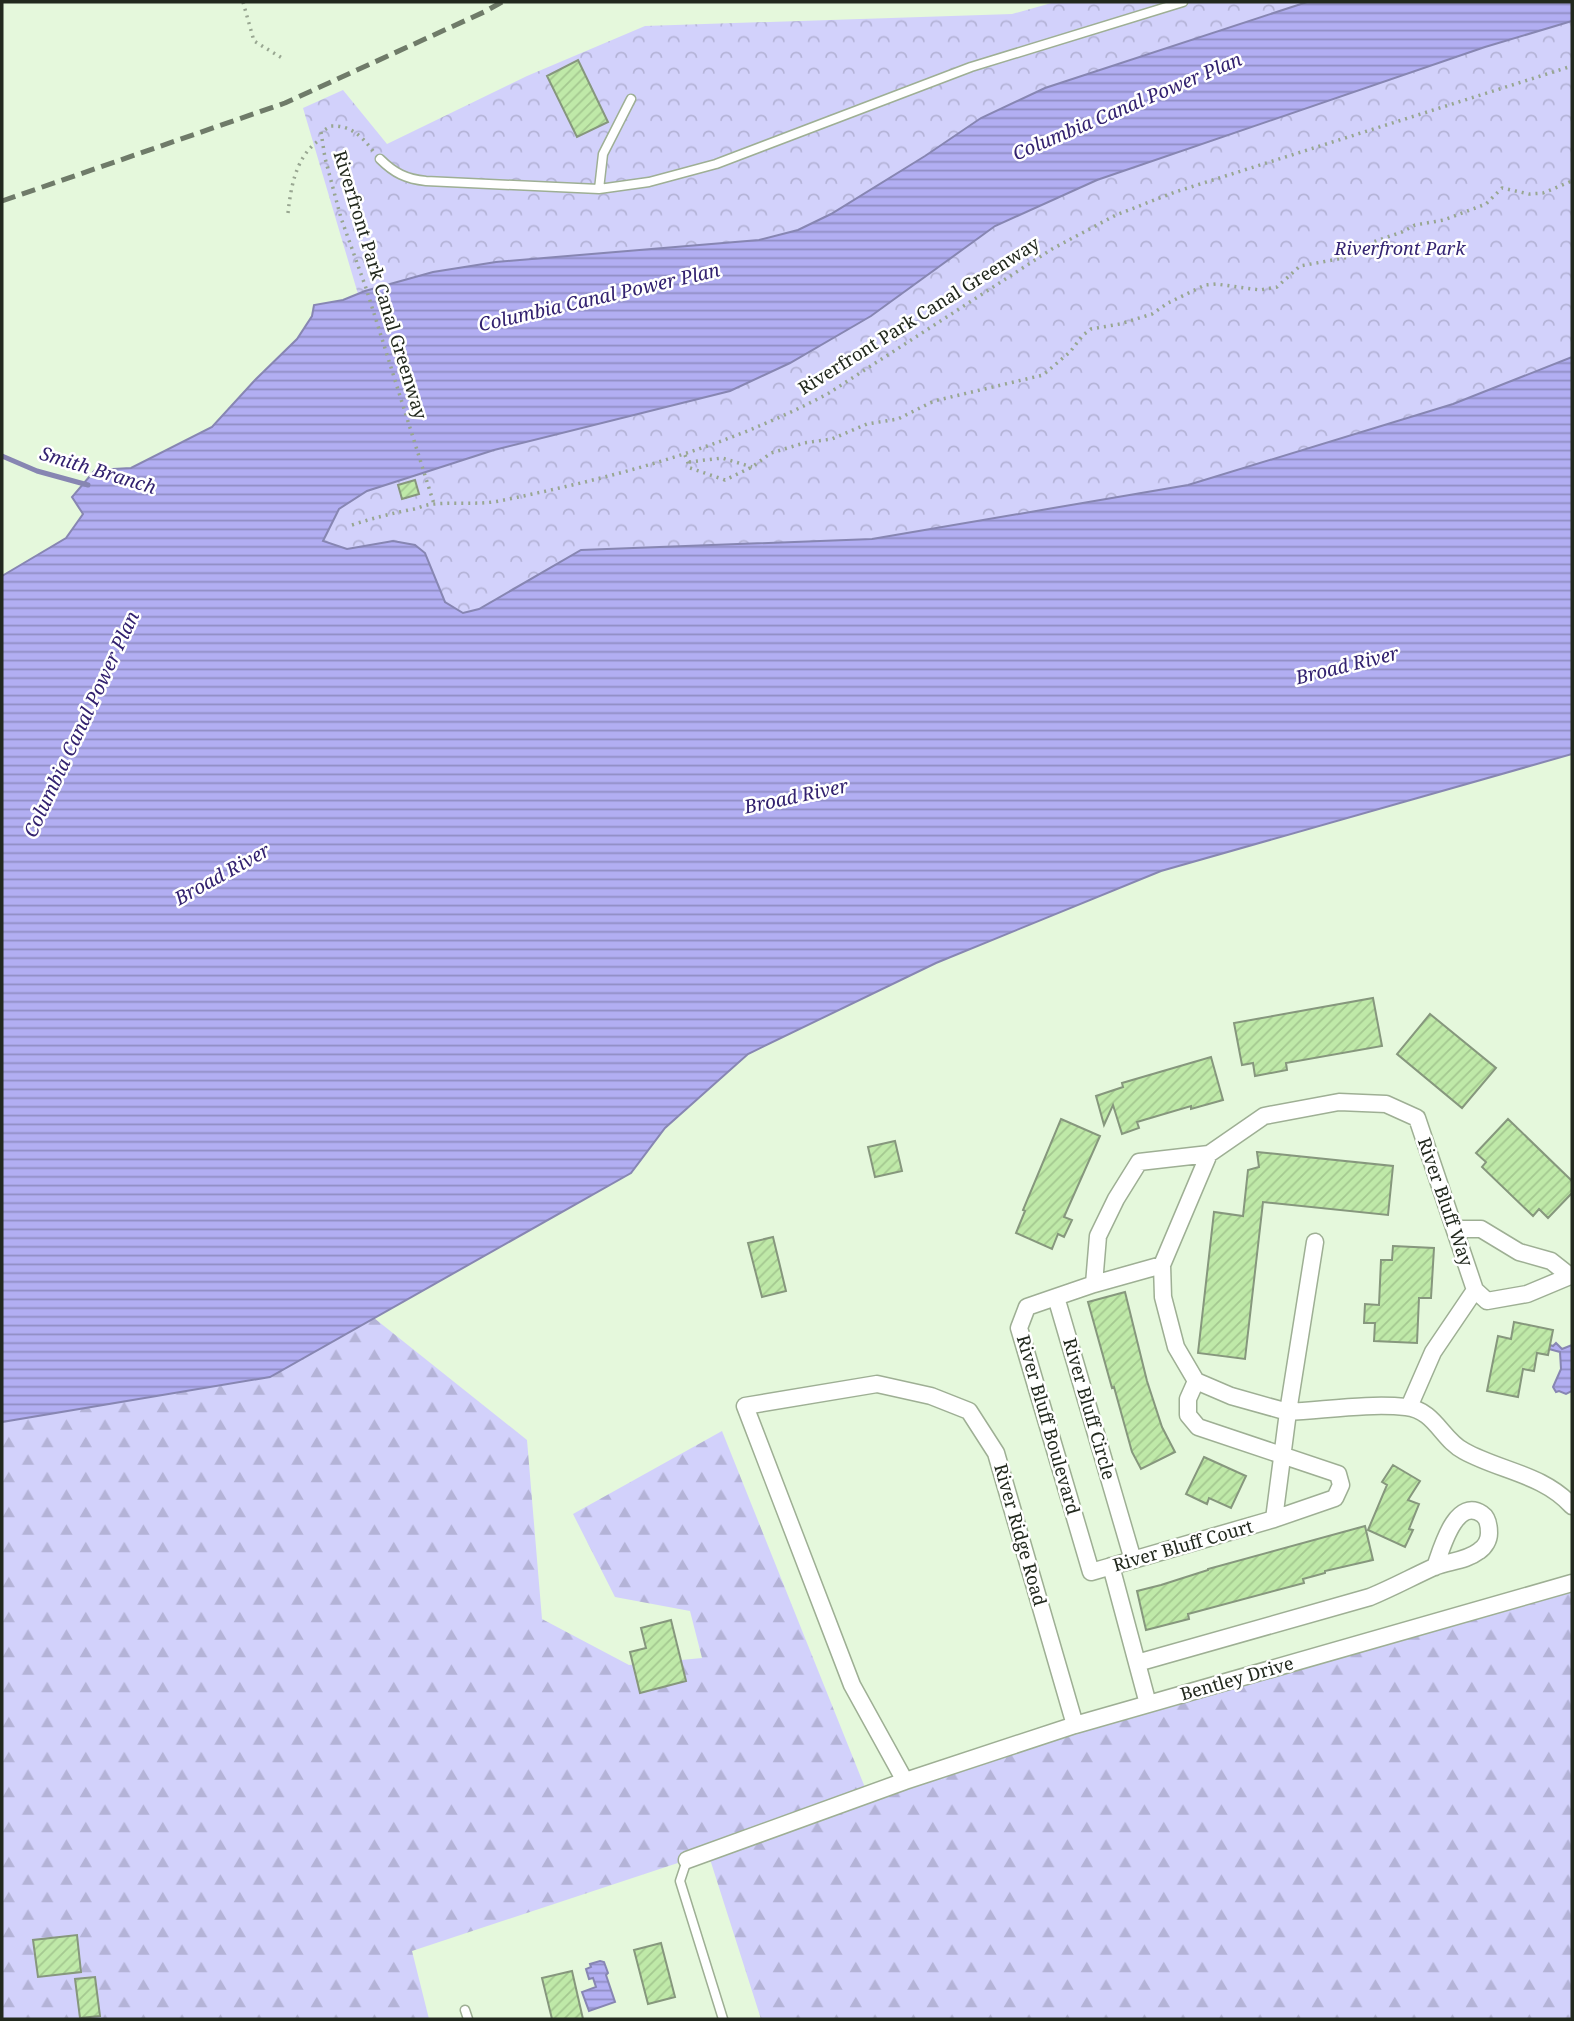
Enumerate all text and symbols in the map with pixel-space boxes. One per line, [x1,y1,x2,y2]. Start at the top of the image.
water label: Columbia Canal Power Plan [1008,46,1246,166]
street label: Riverfront Park Canal Greenway [329,147,434,423]
street label: Riverfront Park Canal Greenway [793,230,1044,399]
park label: Riverfront Park [1334,236,1466,260]
water label: Columbia Canal Power Plan [476,256,723,337]
water label: Smith Branch [37,440,160,500]
water label: Columbia Canal Power Plan [17,606,145,841]
water label: Broad River [1292,640,1402,691]
water label: Broad River [741,772,850,820]
water label: Broad River [169,837,275,911]
street label: River Bluff Way [1413,1134,1479,1270]
street label: River Bluff Boulevard [1012,1332,1086,1517]
street label: River Bluff Circle [1058,1335,1122,1482]
street label: River Ridge Road [989,1461,1053,1609]
street label: River Bluff Court [1110,1514,1256,1577]
street label: Bentley Drive [1177,1650,1296,1706]

